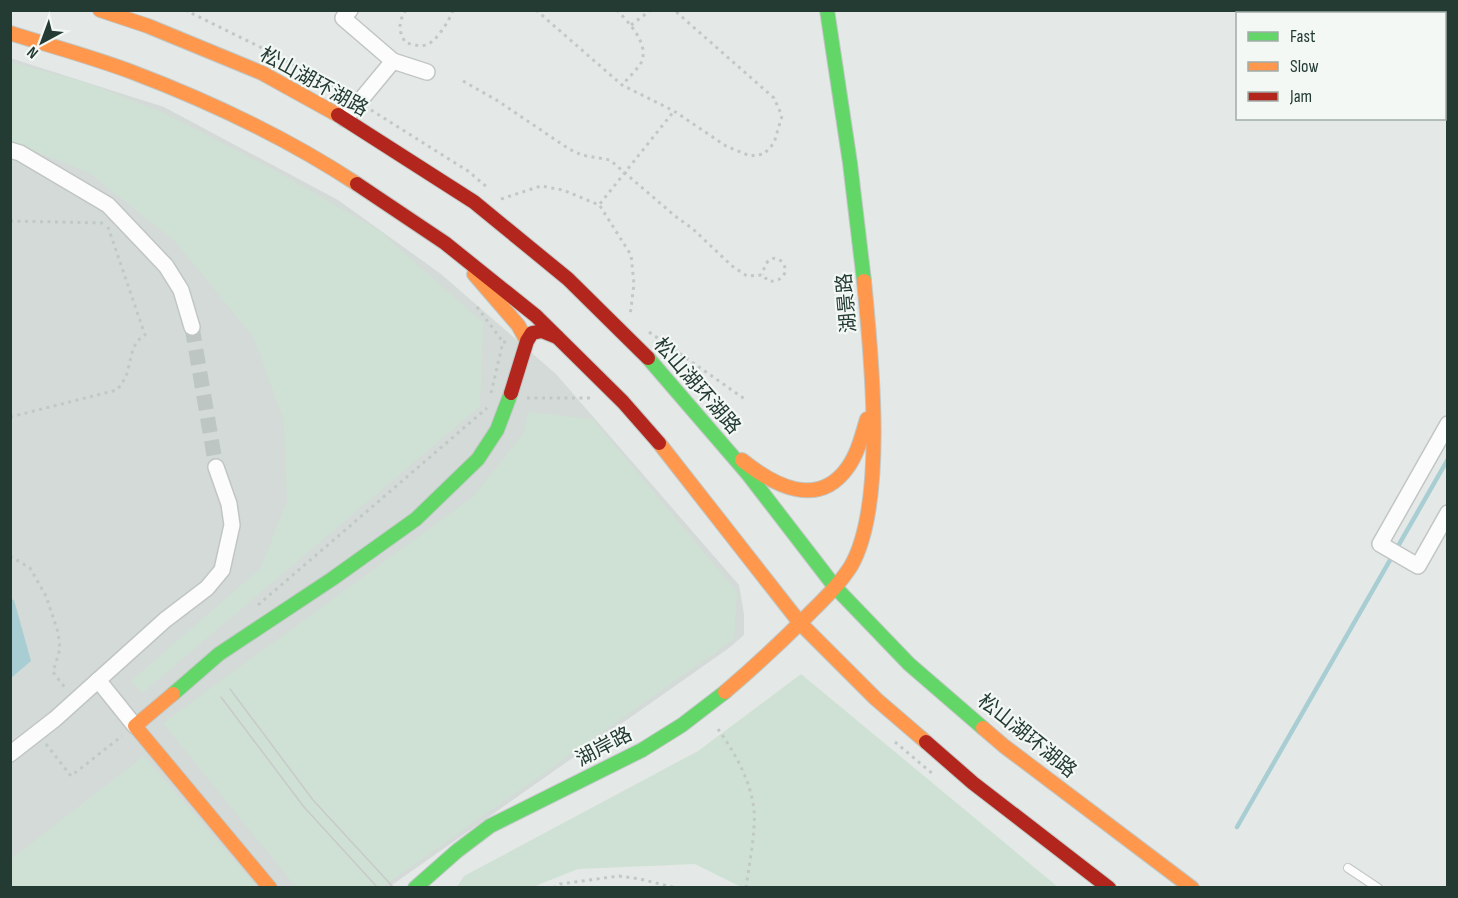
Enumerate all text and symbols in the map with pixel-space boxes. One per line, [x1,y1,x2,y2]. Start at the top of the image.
north arrow [12,12,72,72]
legend [1236,12,1446,120]
text: Fast [1290,26,1316,47]
text: N [24,42,43,62]
street label: 松山湖环湖路 [256,42,372,122]
text: Slow [1290,56,1319,77]
text: Jam [1289,86,1312,107]
street label: 湖景路 [832,272,862,334]
street label: 松山湖环湖路 [649,333,745,439]
street label: 松山湖环湖路 [973,689,1081,783]
street label: 湖岸路 [572,722,636,772]

